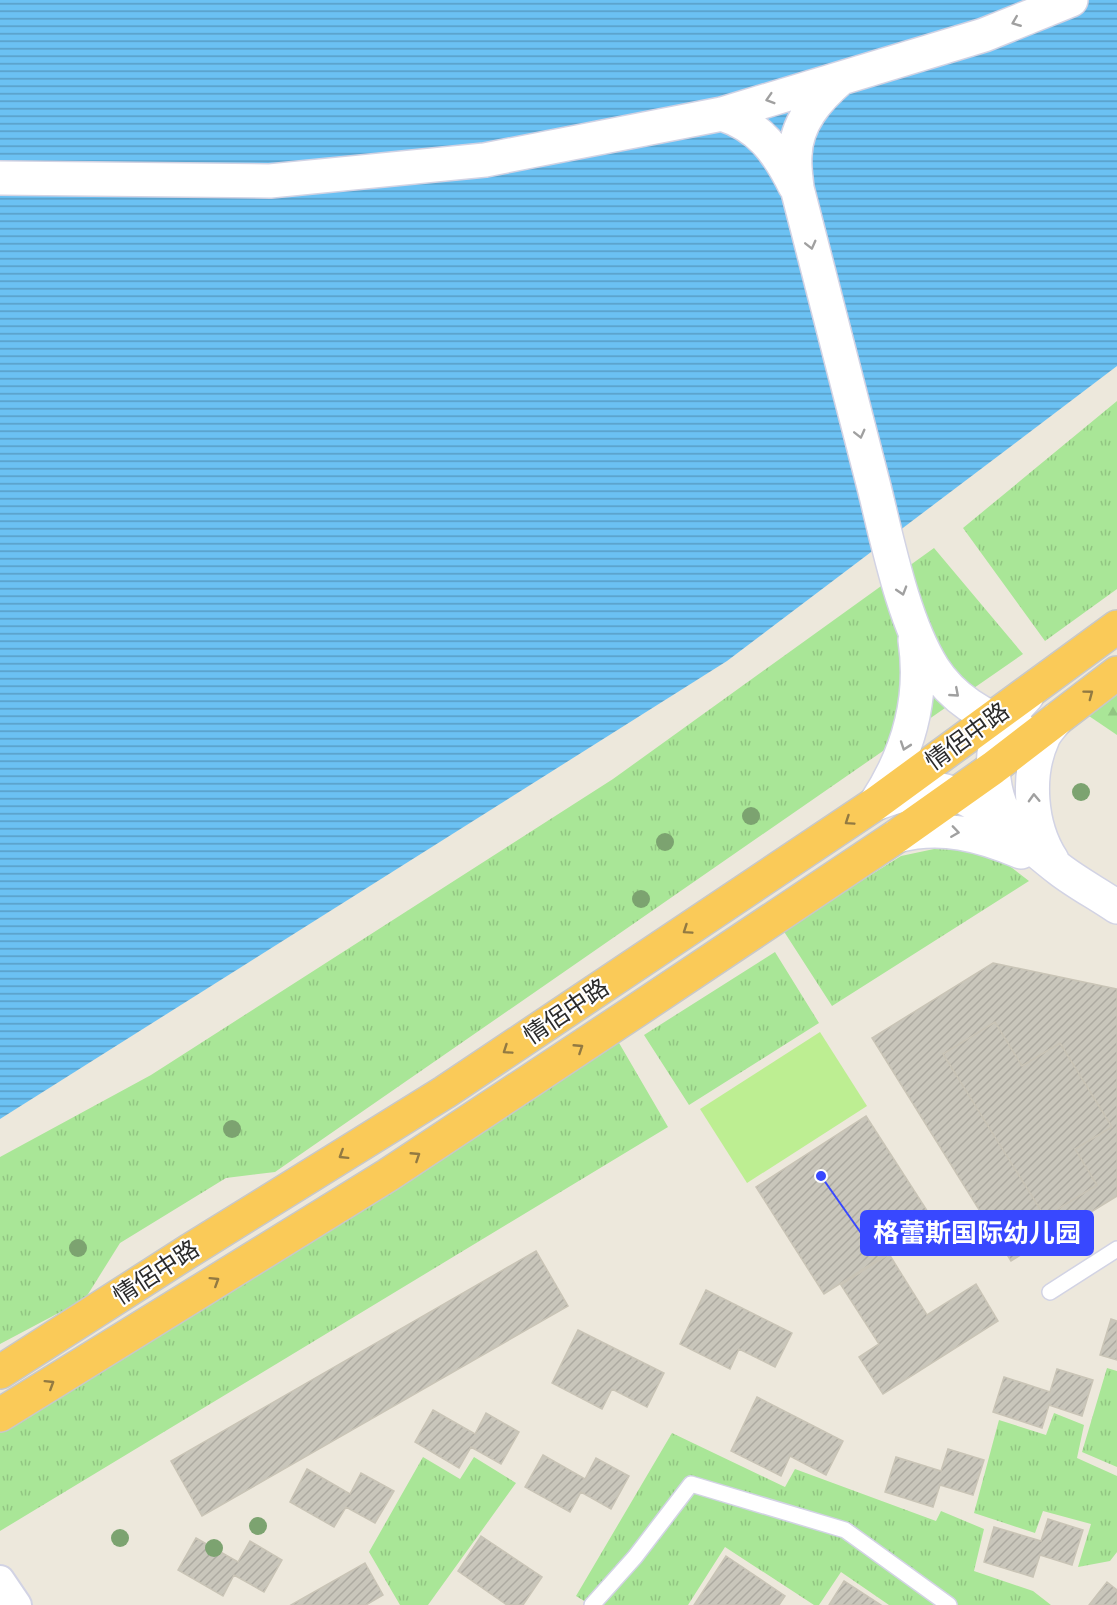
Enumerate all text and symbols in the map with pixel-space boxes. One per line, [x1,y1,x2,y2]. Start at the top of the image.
one-way arrow [1012,15,1023,27]
one-way arrow [765,92,776,104]
one-way arrow [804,240,817,250]
one-way arrow [853,429,866,439]
one-way arrow [895,585,907,596]
one-way arrow [948,686,959,697]
one-way arrow [1083,690,1094,701]
street label: 情侶中路 [918,694,1016,778]
one-way arrow [900,740,913,751]
one-way arrow [1027,794,1040,803]
one-way arrow [844,814,855,825]
one-way arrow [950,826,960,838]
one-way arrow [682,923,693,934]
street label: 情侶中路 [516,970,616,1052]
one-way arrow [503,1043,514,1054]
one-way arrow [572,1044,583,1055]
one-way arrow [339,1148,349,1160]
one-way arrow [410,1152,421,1163]
callout: 格蕾斯国际幼儿园 [861,1211,1093,1255]
text: 格蕾斯国际幼儿园 [873,1214,1081,1252]
street label: 情侶中路 [106,1231,206,1313]
one-way arrow [209,1278,220,1289]
one-way arrow [44,1380,54,1392]

